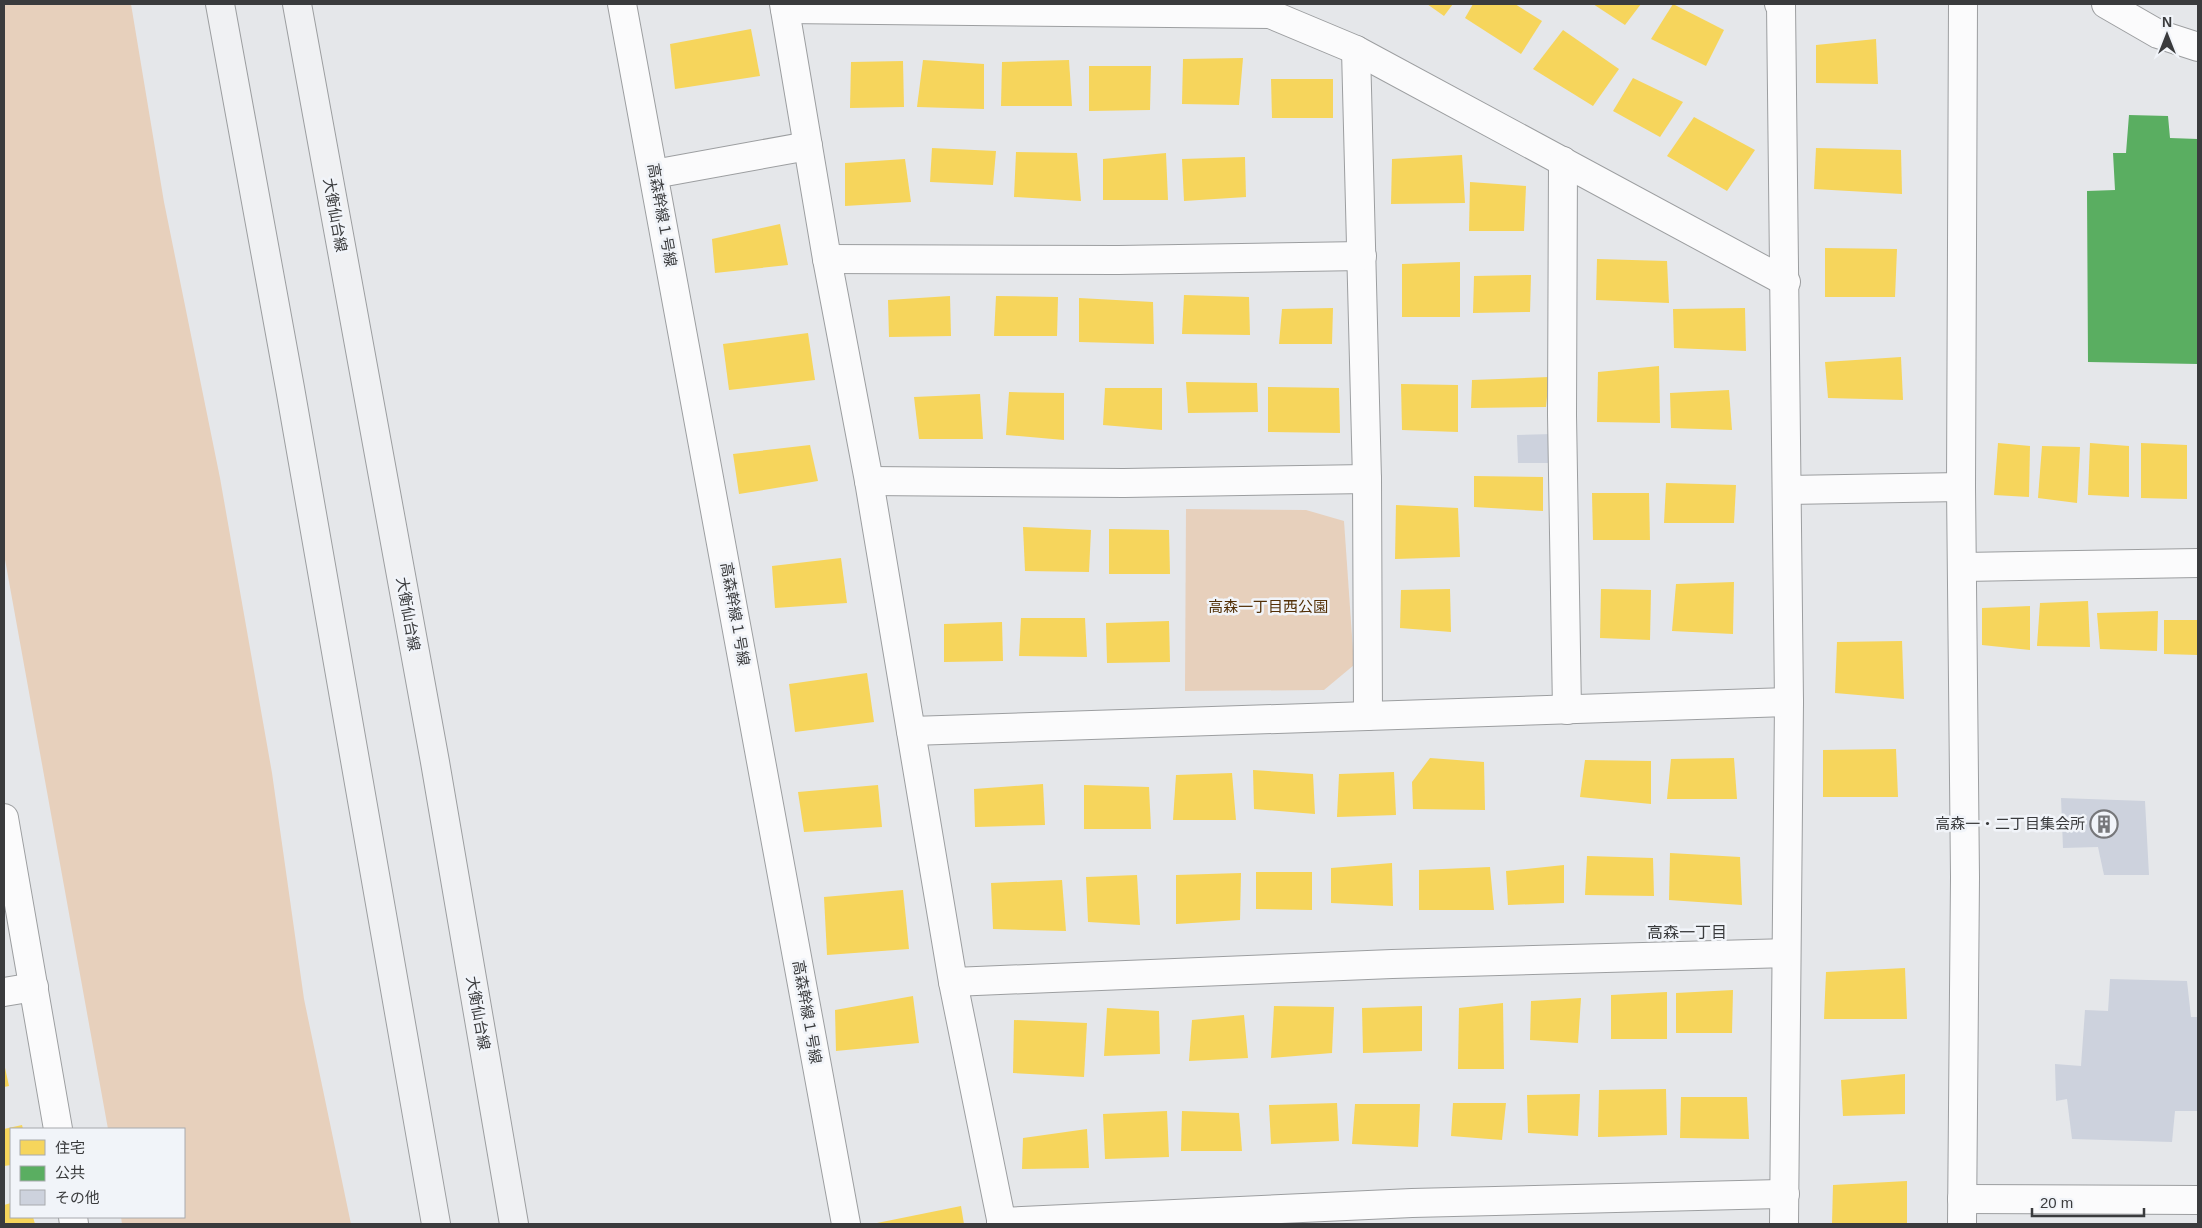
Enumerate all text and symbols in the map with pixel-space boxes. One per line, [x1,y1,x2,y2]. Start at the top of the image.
north arrow [2142,10,2192,60]
text: N [2162,14,2172,30]
street label: 高森幹線１号線 [645,162,680,268]
street label: 大衡仙台線 [321,176,350,253]
street label: 高森幹線１号線 [718,561,753,667]
street label: 大衡仙台線 [394,575,423,652]
park label: 高森一丁目西公園 [1208,598,1328,615]
building icon: 高森一・二丁目集会所 [2089,809,2119,839]
place label: 高森一・二丁目集会所 [1935,815,2085,832]
district label: 高森一丁目 [1647,924,1727,941]
street label: 高森幹線１号線 [790,959,825,1065]
street label: 大衡仙台線 [464,974,493,1051]
legend [10,1128,185,1218]
text: 住宅 [55,1139,85,1156]
text: 公共 [55,1164,85,1181]
scale bar [2032,1186,2144,1218]
text: その他 [55,1189,100,1206]
text: 20 m [2040,1194,2073,1211]

